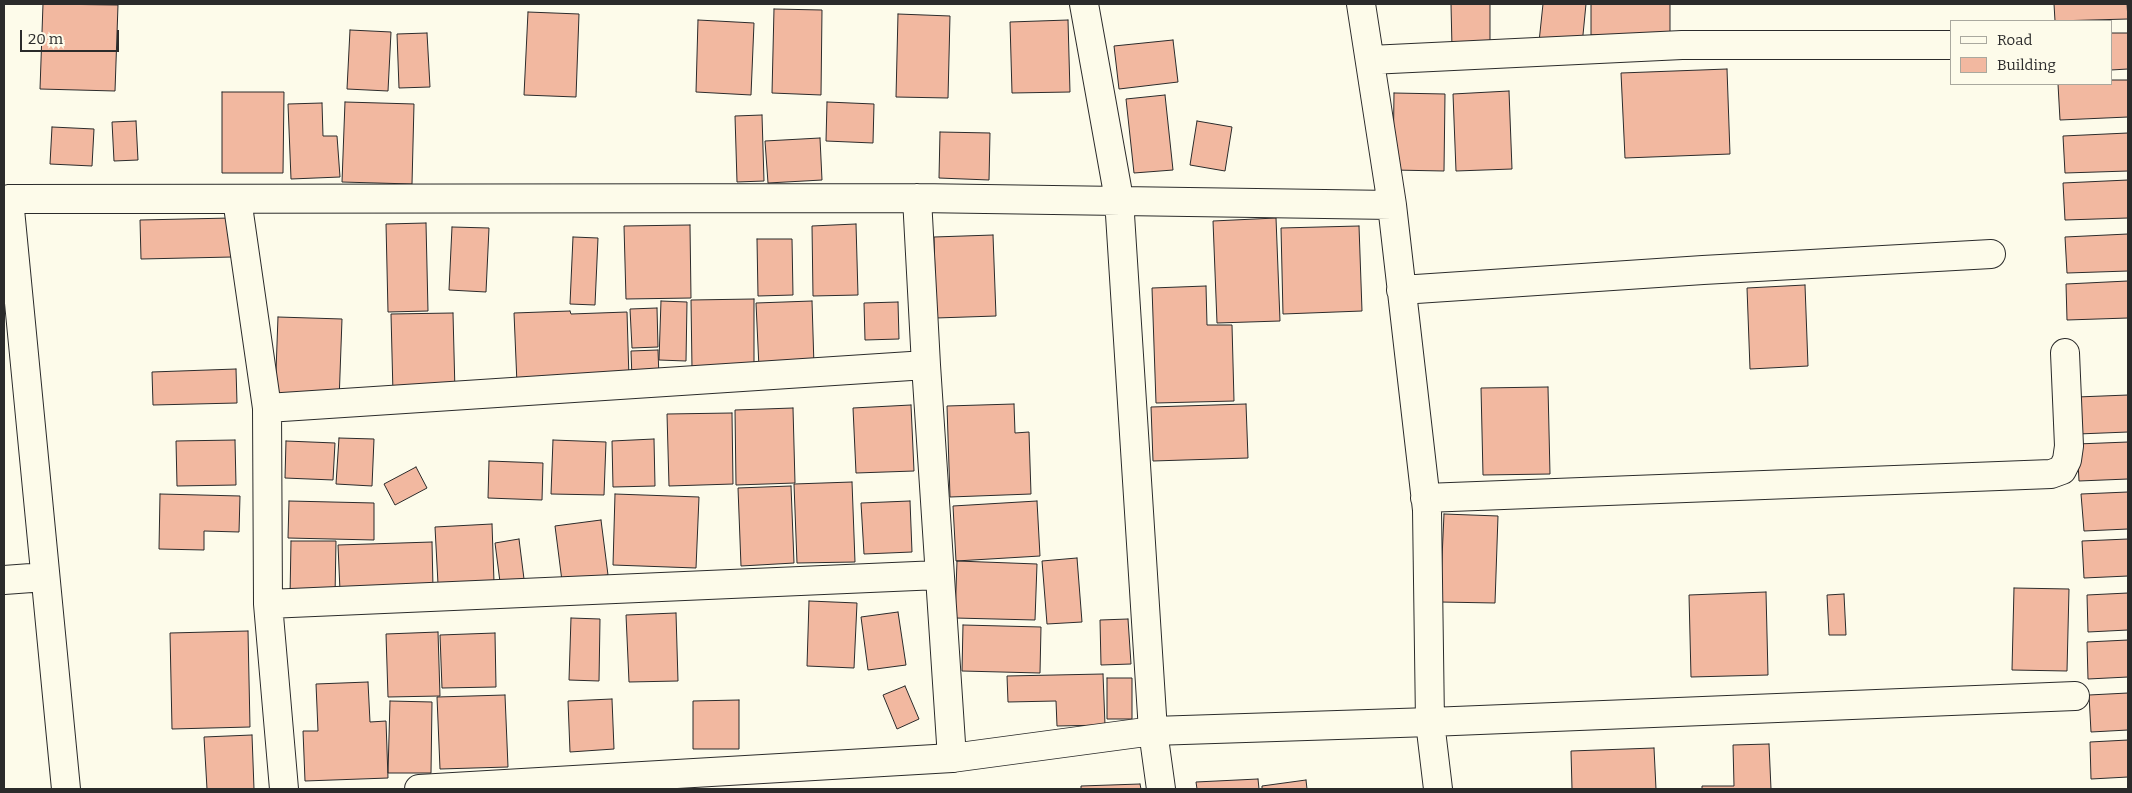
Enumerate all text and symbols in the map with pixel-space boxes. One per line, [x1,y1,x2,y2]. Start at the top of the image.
scale bar [22,20,121,52]
legend [1950,20,2112,85]
text: 20 m [28,30,63,48]
text: Road [1997,31,2032,49]
text: Building [1997,56,2056,74]

